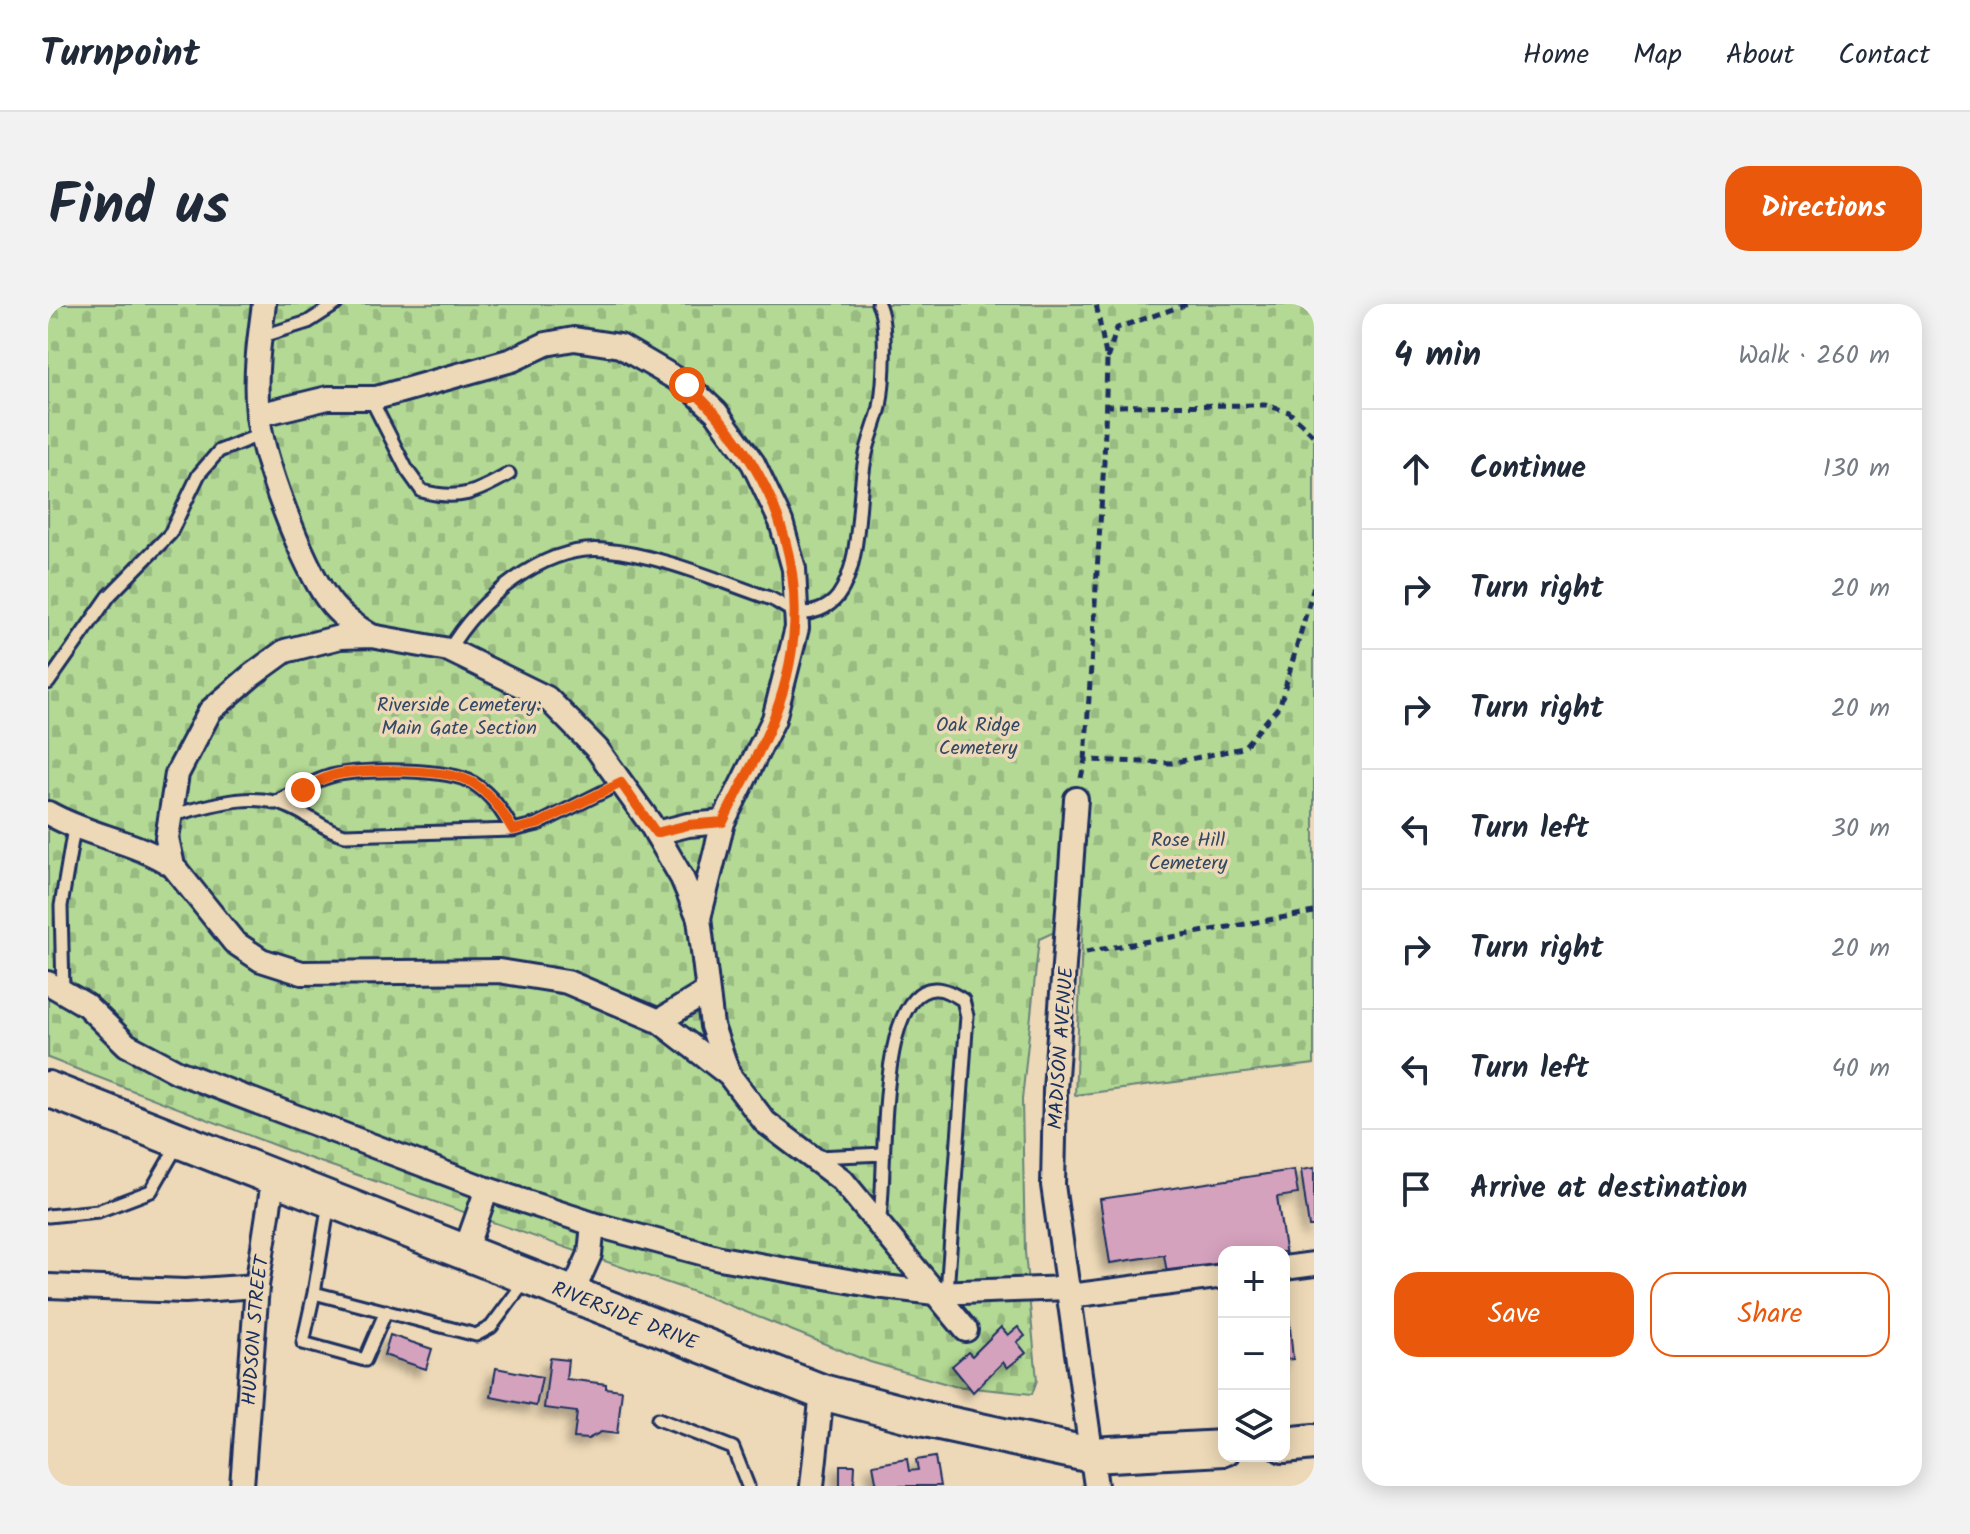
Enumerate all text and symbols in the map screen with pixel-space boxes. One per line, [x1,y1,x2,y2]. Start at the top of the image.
text: Turnpoint [40,25,200,85]
text: Home [1523,33,1589,78]
text: Map [1633,33,1682,78]
text: About [1726,33,1794,78]
text: Contact [1838,33,1930,78]
text: Find us [48,163,229,253]
button: Directions [1725,166,1922,251]
text: 4 min [1394,329,1481,383]
text: Walk · 260 m [1738,335,1890,377]
route start [669,367,705,403]
text: Continue [1470,445,1586,493]
icon: ahead [1394,447,1438,491]
text: 130 m [1823,448,1890,490]
text: Turn right [1470,565,1603,613]
icon: right [1394,567,1438,611]
text: 20 m [1831,568,1890,610]
text: Turn right [1470,685,1603,733]
icon: right [1394,687,1438,731]
text: 20 m [1831,688,1890,730]
park label: Riverside Cemetery: Main Gate Section [377,690,541,745]
park label: Oak Ridge Cemetery [936,710,1020,765]
route end [285,772,321,808]
text: Turn left [1470,805,1589,853]
icon: left [1394,807,1438,851]
text: 30 m [1831,808,1890,850]
park label: Rose Hill Cemetery [1149,825,1228,880]
text: Turn right [1470,925,1603,973]
icon: right [1394,927,1438,971]
text: 20 m [1831,928,1890,970]
street label: MADISON AVENUE [1040,964,1084,1131]
text: Turn left [1470,1045,1589,1093]
icon: left [1394,1047,1438,1091]
text: 40 m [1832,1048,1890,1090]
text: Arrive at destination [1470,1165,1747,1213]
icon: arrive [1394,1167,1438,1211]
map controls [1218,1246,1290,1462]
button: + [1218,1246,1290,1318]
street label: HUDSON STREET [234,1252,280,1407]
button: Save [1394,1272,1634,1357]
button: Share [1650,1272,1890,1357]
street label: RIVERSIDE DRIVE [547,1274,704,1360]
button: − [1218,1318,1290,1390]
button: layers [1218,1390,1290,1462]

